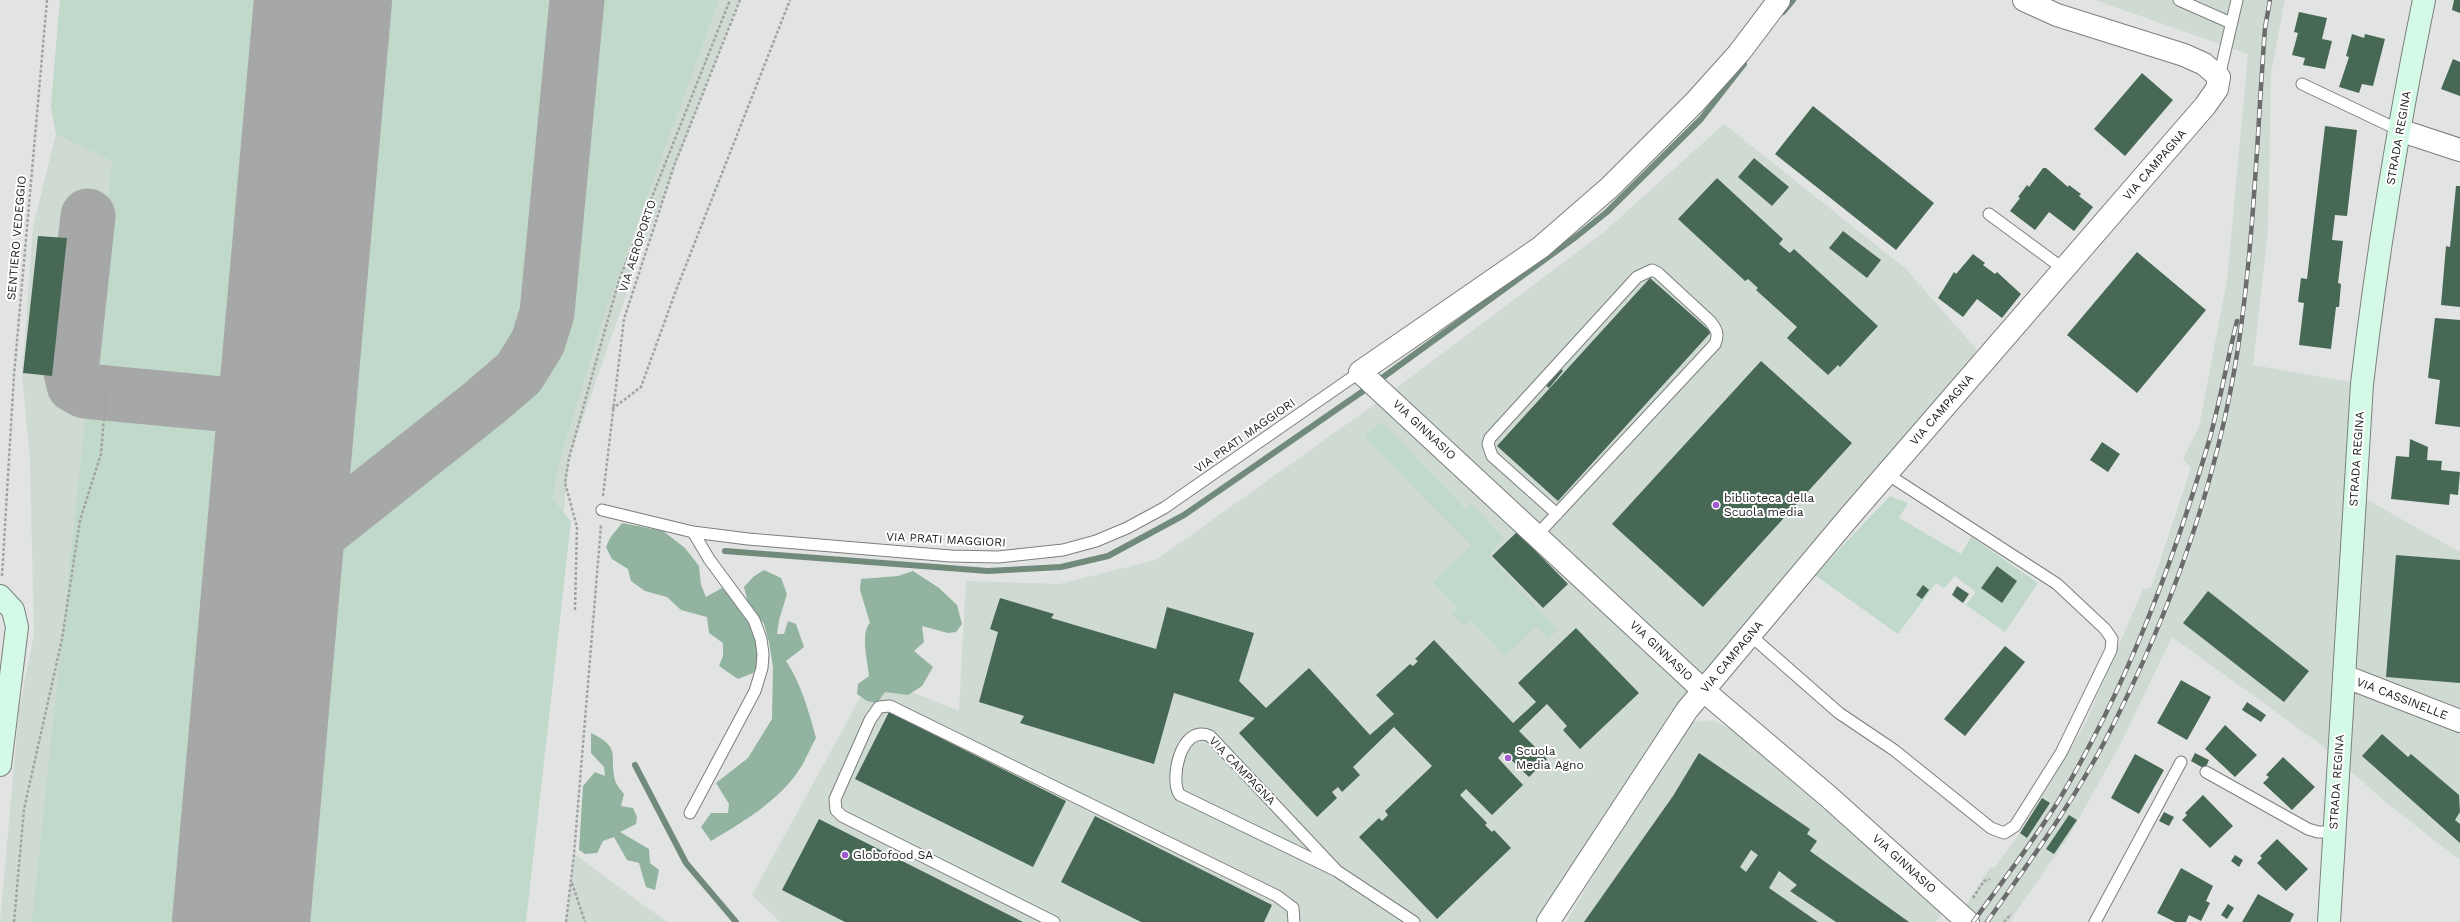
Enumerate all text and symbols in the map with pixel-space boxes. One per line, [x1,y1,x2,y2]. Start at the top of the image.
street label: STRADA REGINA [2384,90,2414,186]
street label: VIA CAMPAGNA [2120,126,2190,204]
street label: SENTIERO VEDEGGIO [4,175,30,301]
street label: VIA AEROPORTO [616,198,660,294]
street label: VIA CAMPAGNA [1907,371,1977,449]
street label: VIA PRATI MAGGIORI [1192,396,1298,476]
street label: VIA GINNASIO [1389,397,1459,463]
street label: STRADA REGINA [2346,411,2368,507]
place label: biblioteca della Scuola media [1724,491,1814,519]
marker: biblioteca della Scuola media [1711,500,1721,510]
street label: VIA PRATI MAGGIORI [886,530,1006,550]
street label: VIA GINNASIO [1626,618,1696,684]
street label: VIA CAMPAGNA [1698,618,1766,696]
street label: VIA CASSINELLE [2354,675,2450,723]
street label: VIA CAMPAGNA [1206,734,1278,808]
street label: STRADA REGINA [2326,734,2348,830]
place label: Scuola Media Agno [1516,744,1584,772]
marker: Scuola Media Agno [1503,753,1513,763]
street label: VIA GINNASIO [1869,831,1939,897]
place label: Globofood SA [853,848,933,862]
marker: Globofood SA [840,850,850,860]

